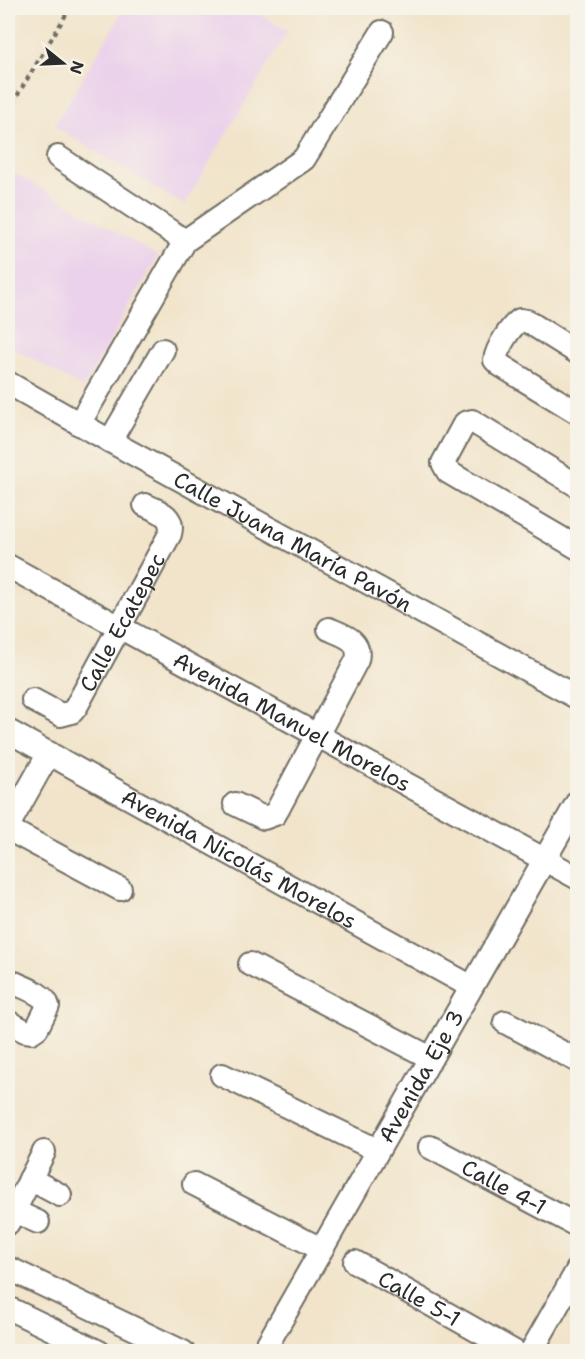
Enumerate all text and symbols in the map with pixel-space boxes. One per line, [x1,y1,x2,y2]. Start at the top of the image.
north arrow [33,33,93,93]
text: N [65,58,89,77]
street label: Calle Juana María Pavón [169,464,417,619]
street label: Calle Ecatepec [72,548,172,697]
street label: Avenida Manuel Morelos [168,645,416,798]
street label: Avenida Nicolás Morelos [116,782,362,935]
street label: Avenida Eje 3 [371,1004,470,1148]
street label: Calle 4-1 [457,1152,552,1221]
street label: Calle 5-1 [373,1264,466,1333]

